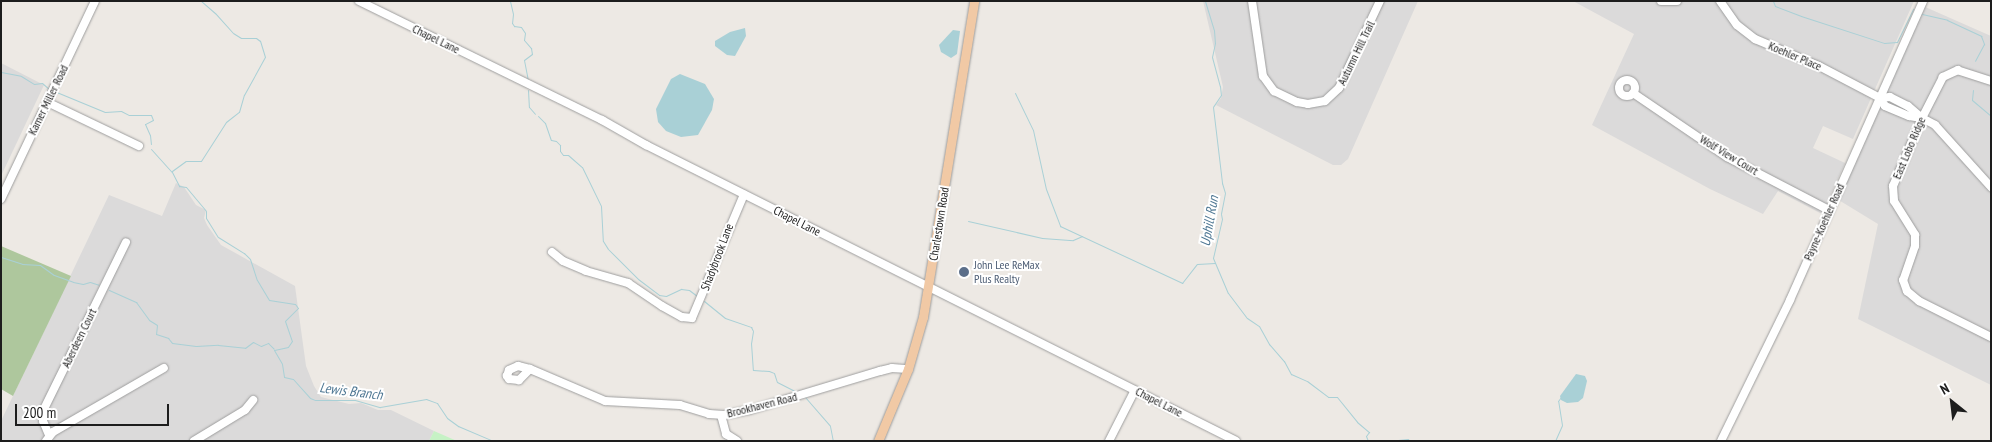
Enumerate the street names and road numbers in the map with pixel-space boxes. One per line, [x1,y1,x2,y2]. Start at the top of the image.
street label: Autumn Hill Trail [1334,18,1378,88]
street label: Chapel Lane [410,21,462,57]
street label: Koehler Place [1766,38,1824,74]
street label: Kamer Miller Road [25,63,71,137]
street label: East Lobo Ridge [1889,115,1929,181]
street label: Wolf View Court [1697,132,1761,178]
street label: Payne-Koehler Road [1801,181,1847,263]
street label: Charlestown Road [926,186,952,262]
street label: Chapel Lane [771,203,823,239]
street label: Shadybrook Lane [698,221,736,293]
street label: Aberdeen Court [58,306,100,370]
street label: Chapel Lane [1133,384,1185,420]
street label: Brookhaven Road [725,389,799,421]

